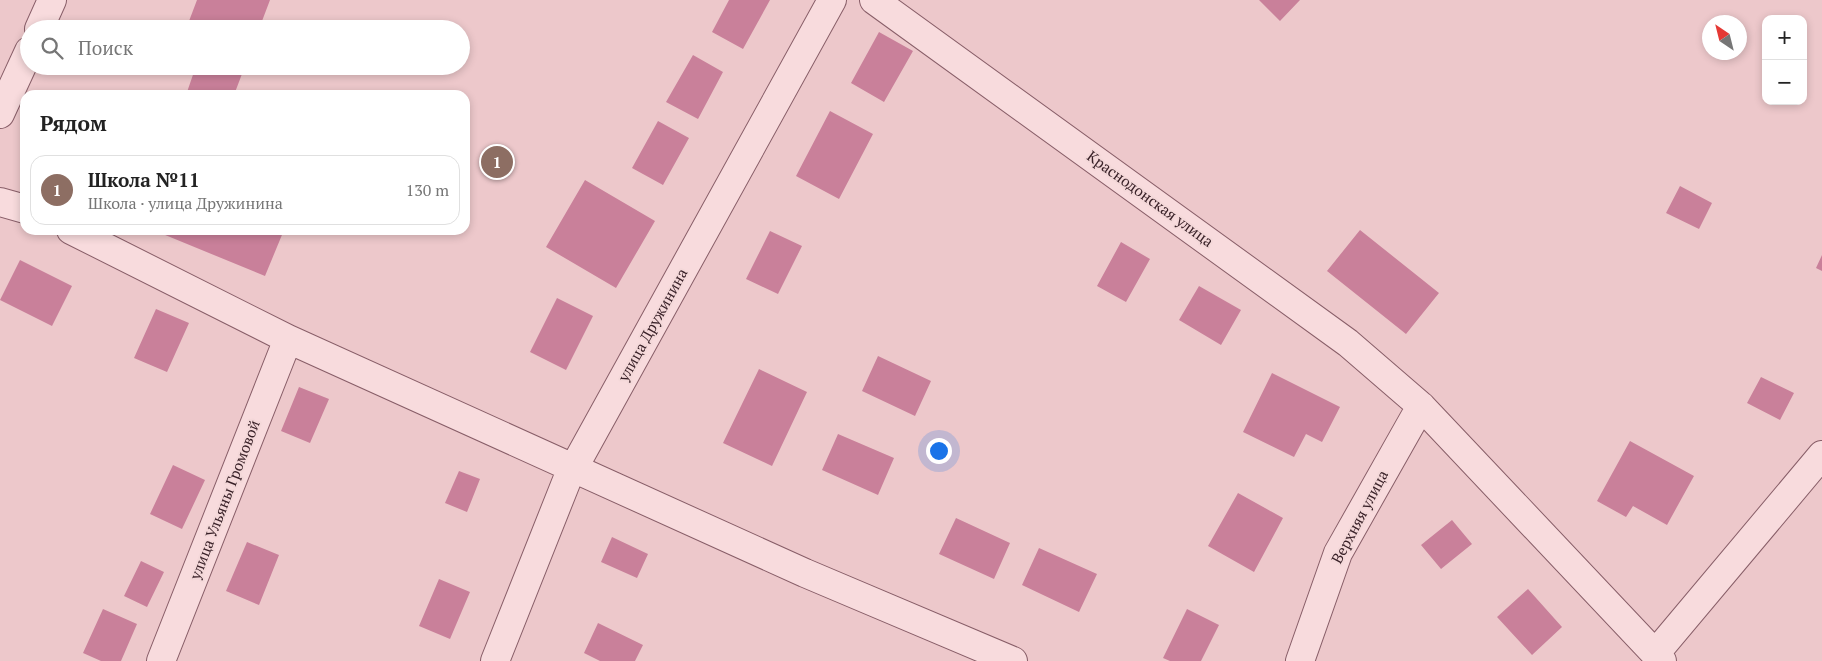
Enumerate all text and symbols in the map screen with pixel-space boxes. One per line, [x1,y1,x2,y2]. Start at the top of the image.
north arrow [1702,15,1747,60]
map controls [1762,15,1807,105]
button: + [1762,15,1807,60]
search box [20,20,470,75]
icon: search [38,34,66,62]
text: Поиск [78,35,133,60]
button: − [1762,60,1807,105]
text: Рядом [40,109,107,137]
pin: 1 [481,143,513,181]
street label: Краснодонская улица [1083,146,1218,251]
text: Школа №11 [88,167,200,192]
text: 1 [52,179,62,201]
text: 130 m [406,179,449,201]
text: Школа · улица Дружинина [88,192,283,214]
street label: улица Дружинина [612,264,692,385]
street label: улица Ульяны Громовой [184,417,264,583]
your location [926,438,952,464]
street label: Верхняя улица [1326,466,1392,567]

